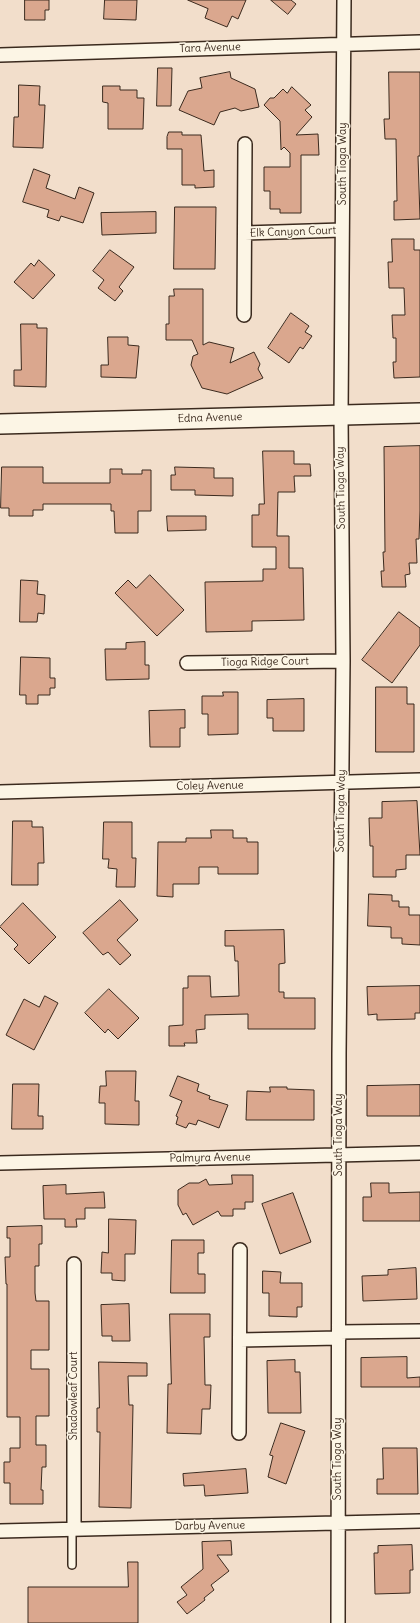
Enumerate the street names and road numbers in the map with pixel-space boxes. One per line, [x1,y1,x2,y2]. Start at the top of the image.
street label: Tara Avenue [179,40,241,56]
street label: South Tioga Way [336,123,350,205]
street label: Elk Canyon Court [250,224,336,240]
street label: Edna Avenue [177,410,243,426]
street label: South Tioga Way [334,446,348,530]
street label: Tioga Ridge Court [221,655,309,669]
street label: South Tioga Way [334,769,348,853]
street label: Coley Avenue [176,779,244,793]
street label: South Tioga Way [332,1094,346,1176]
street label: Palmyra Avenue [169,1151,251,1165]
street label: Shadowleaf Court [67,1352,81,1440]
street label: South Tioga Way [331,1418,345,1500]
street label: Darby Avenue [175,1519,245,1533]

